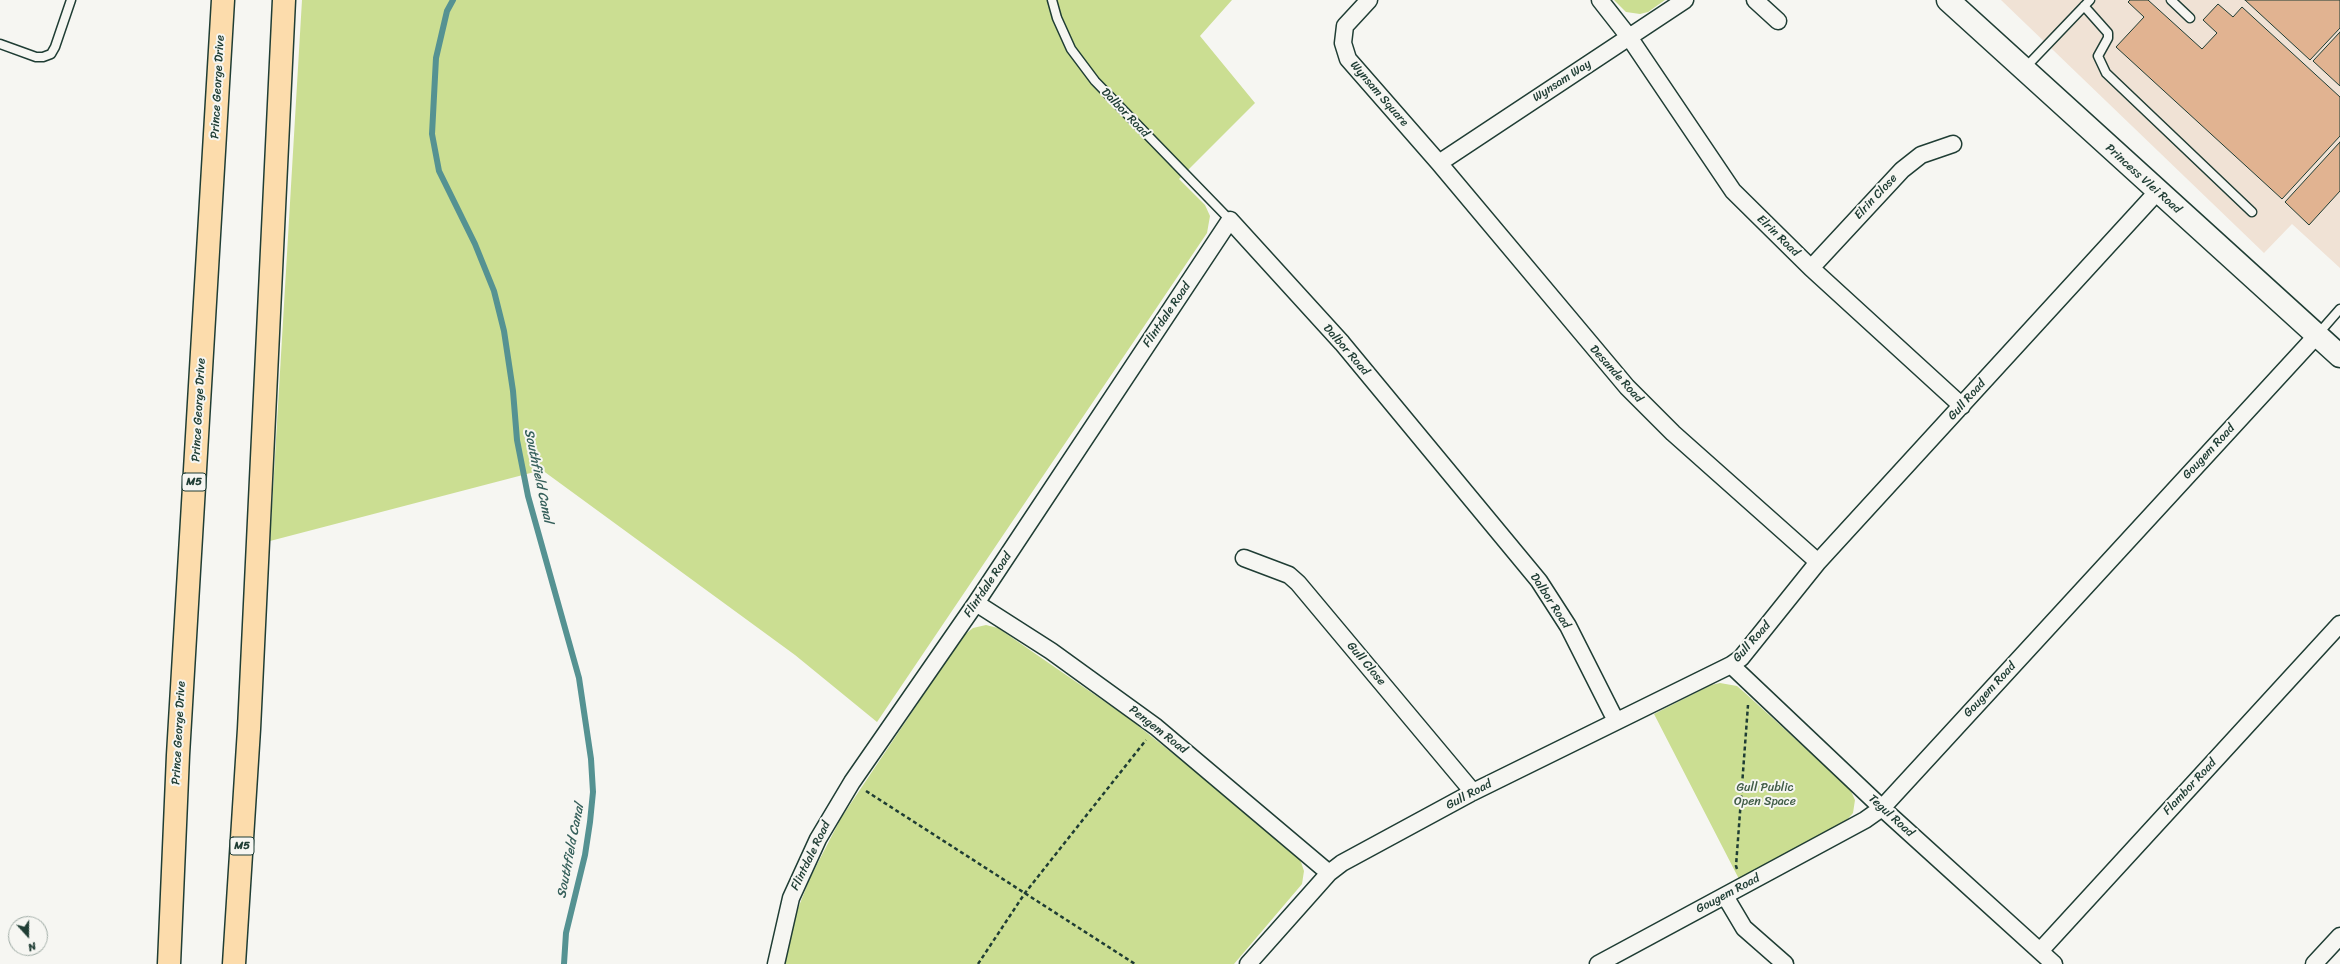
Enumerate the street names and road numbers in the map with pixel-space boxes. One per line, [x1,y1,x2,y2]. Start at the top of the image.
street label: Prince George Drive [208,35,228,139]
street label: Wynsam Way [1530,57,1594,105]
street label: Wynsam Square [1347,58,1411,130]
street label: Dalbor Road [1098,85,1152,141]
street label: Princess Vlei Road [2102,141,2184,217]
street label: Elrin Close [1851,171,1901,223]
street label: Elrin Road [1754,212,1802,260]
street label: Flintdale Road [1140,280,1194,350]
street label: Dalbor Road [1320,322,1372,378]
street label: Desande Road [1586,342,1646,406]
street label: Prince George Drive [189,358,209,462]
street label: Gull Road [1945,377,1989,423]
street label: Gougem Road [2180,422,2238,482]
road number: M5 [182,473,206,491]
street label: Flintdale Road [961,550,1015,620]
street label: Dalbor Road [1527,571,1573,631]
street label: Gull Road [1730,619,1774,665]
street label: Gull Close [1344,639,1388,689]
street label: Gougem Road [1961,660,2019,720]
street label: Prince George Drive [169,681,189,785]
street label: Pengem Road [1126,703,1190,757]
street label: Flambor Road [2160,756,2220,818]
street label: Gull Road [1444,777,1494,813]
street label: Tegul Road [1865,792,1917,840]
street label: Flintdale Road [788,819,834,893]
road number: M5 [230,837,254,855]
street label: Gougem Road [1694,871,1762,917]

